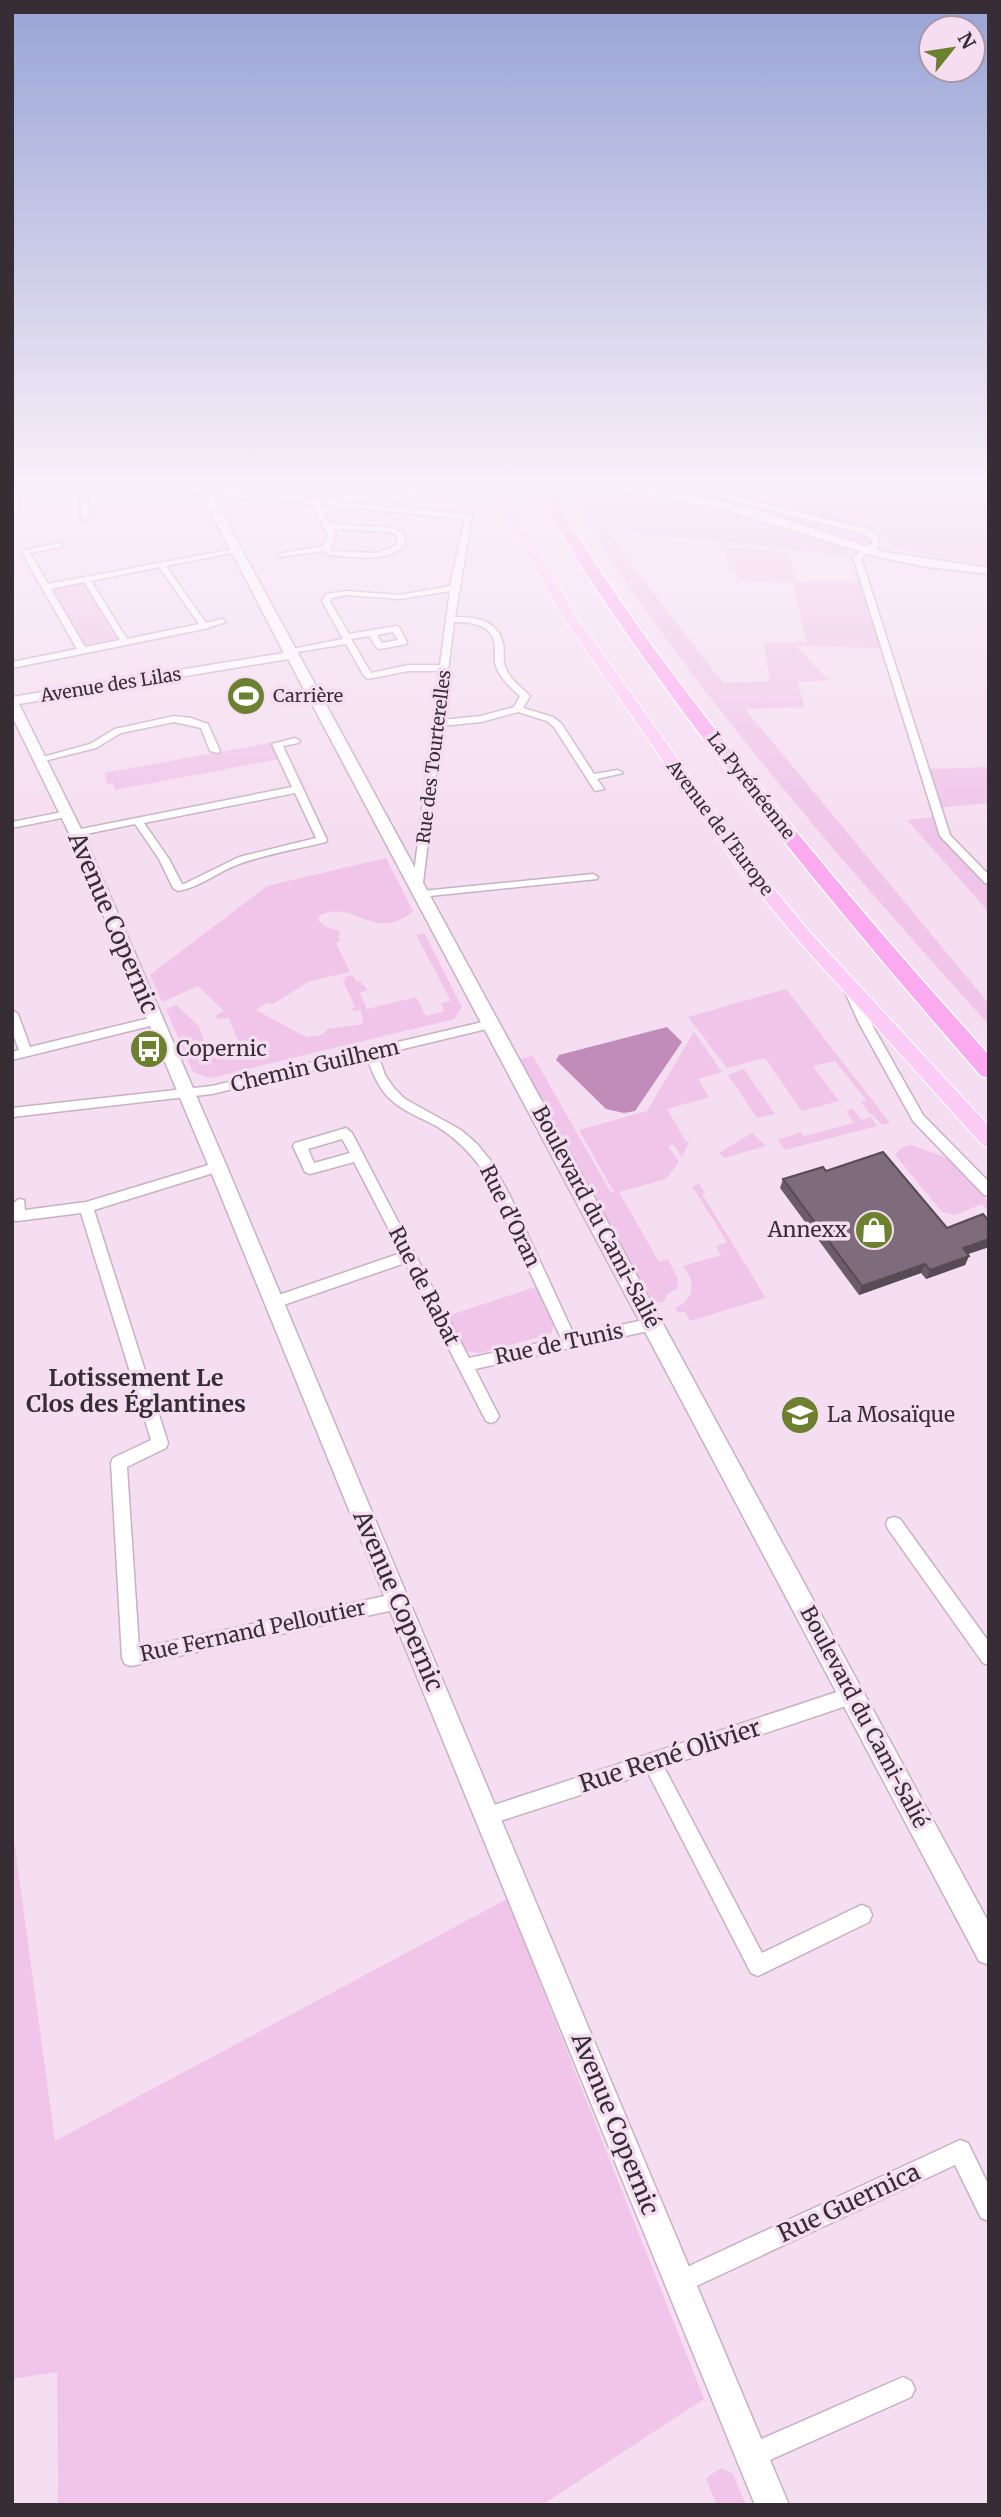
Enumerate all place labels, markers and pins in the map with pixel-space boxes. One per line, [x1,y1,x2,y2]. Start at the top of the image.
sports icon: Carrière [225,675,267,717]
place label: Carrière [273,684,343,707]
bus stop icon: Copernic [128,1028,170,1070]
place label: Copernic [176,1035,267,1062]
shop icon: Annexx [853,1209,895,1251]
place label: Annexx [767,1216,848,1243]
school or university icon: La Mosaïque [779,1394,821,1436]
place label: La Mosaïque [827,1401,955,1428]

